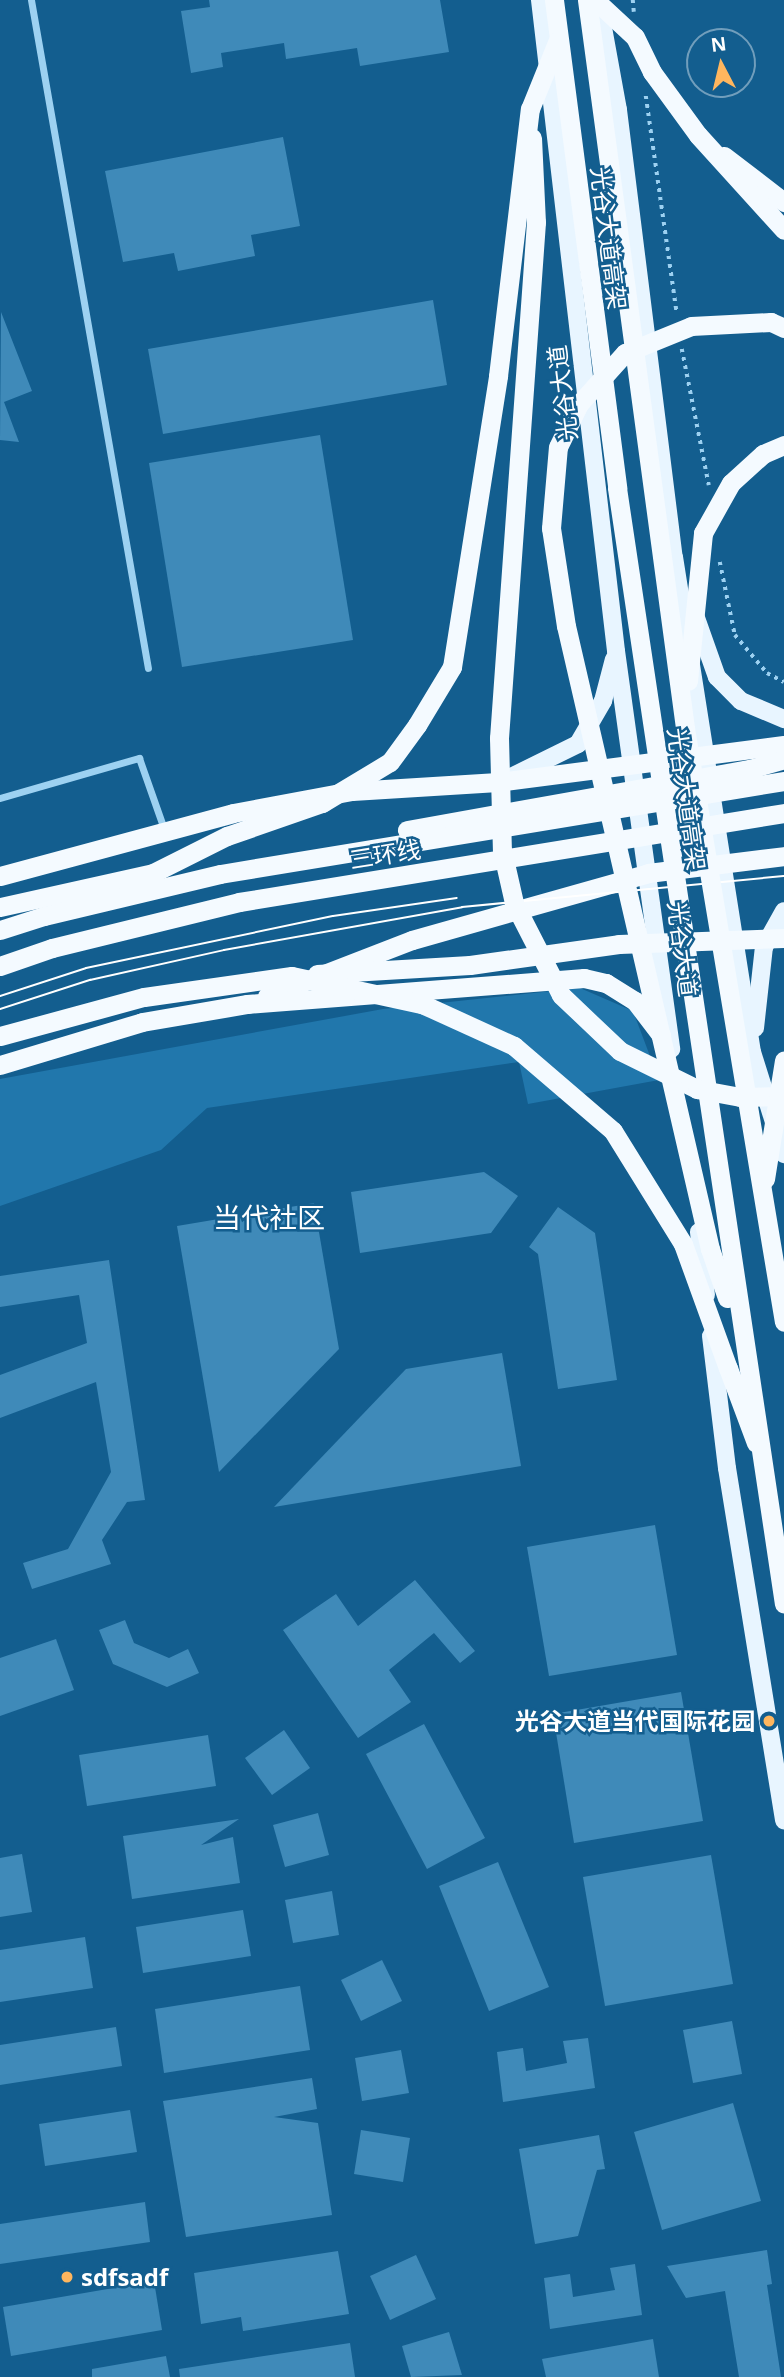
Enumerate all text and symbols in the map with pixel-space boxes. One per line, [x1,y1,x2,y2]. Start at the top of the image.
north arrow [686,28,756,98]
text: N [709,30,728,58]
street label: 光谷大道高架 [586,165,632,311]
street label: 光谷大道 [542,344,582,442]
street label: 光谷大道高架 [663,726,711,872]
street label: 三环线 [347,834,423,874]
street label: 光谷大道 [663,900,703,998]
district label: 当代社区 [213,1200,325,1234]
place label: 光谷大道当代国际花园 [515,1707,755,1735]
marker: 光谷大道当代国际花园 [761,1713,777,1729]
place label: sdfsadf [81,2263,168,2291]
marker: sdfsadf [59,2269,75,2285]

